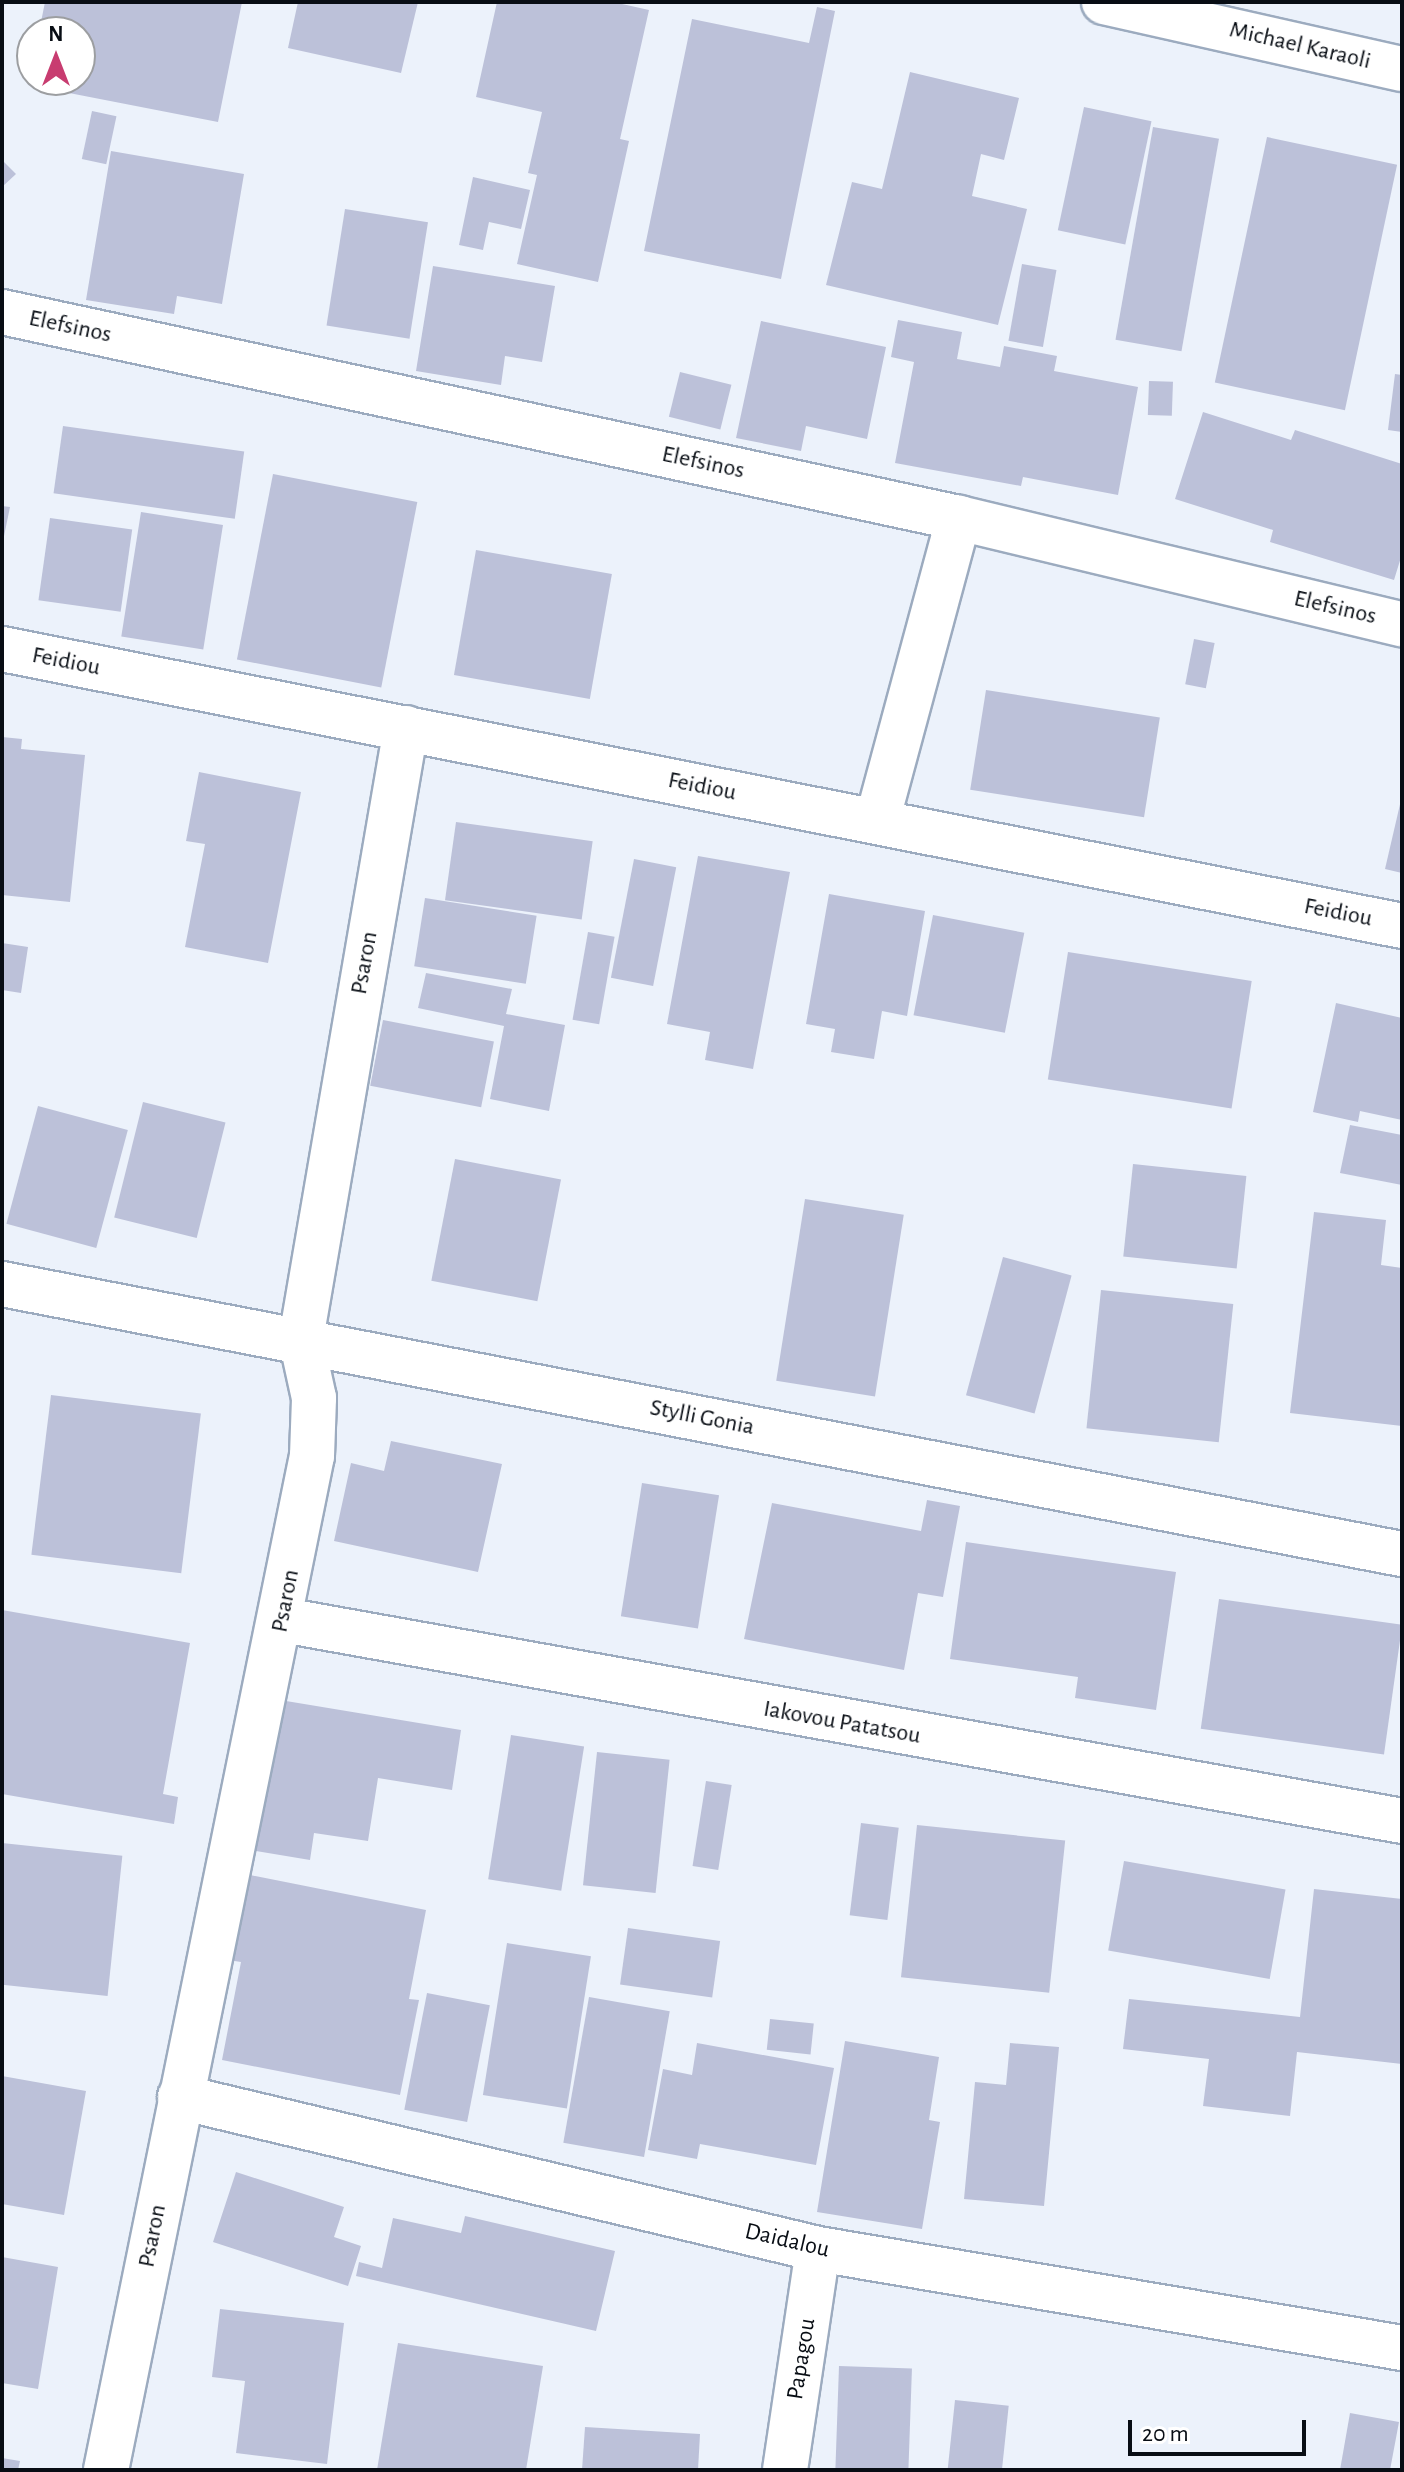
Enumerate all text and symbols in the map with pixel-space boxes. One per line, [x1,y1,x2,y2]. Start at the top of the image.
north arrow [16,16,96,96]
street label: Michael Karaoli [1226,16,1374,76]
text: N [48,23,64,45]
street label: Elefsinos [26,304,114,350]
street label: Elefsinos [659,440,747,486]
street label: Elefsinos [1291,585,1379,631]
street label: Feidiou [30,641,102,683]
street label: Feidiou [666,766,738,808]
street label: Feidiou [1302,892,1374,934]
street label: Psaron [345,929,385,997]
street label: Stylli Gonia [647,1394,757,1442]
street label: Psaron [266,1567,306,1635]
street label: Iakovou Patatsou [761,1695,923,1751]
street label: Psaron [133,2202,173,2270]
street label: Daidalou [742,2217,832,2265]
street label: Papagou [781,2316,823,2402]
scale bar [1132,2404,1310,2454]
text: 20 m [1142,2422,1189,2446]

